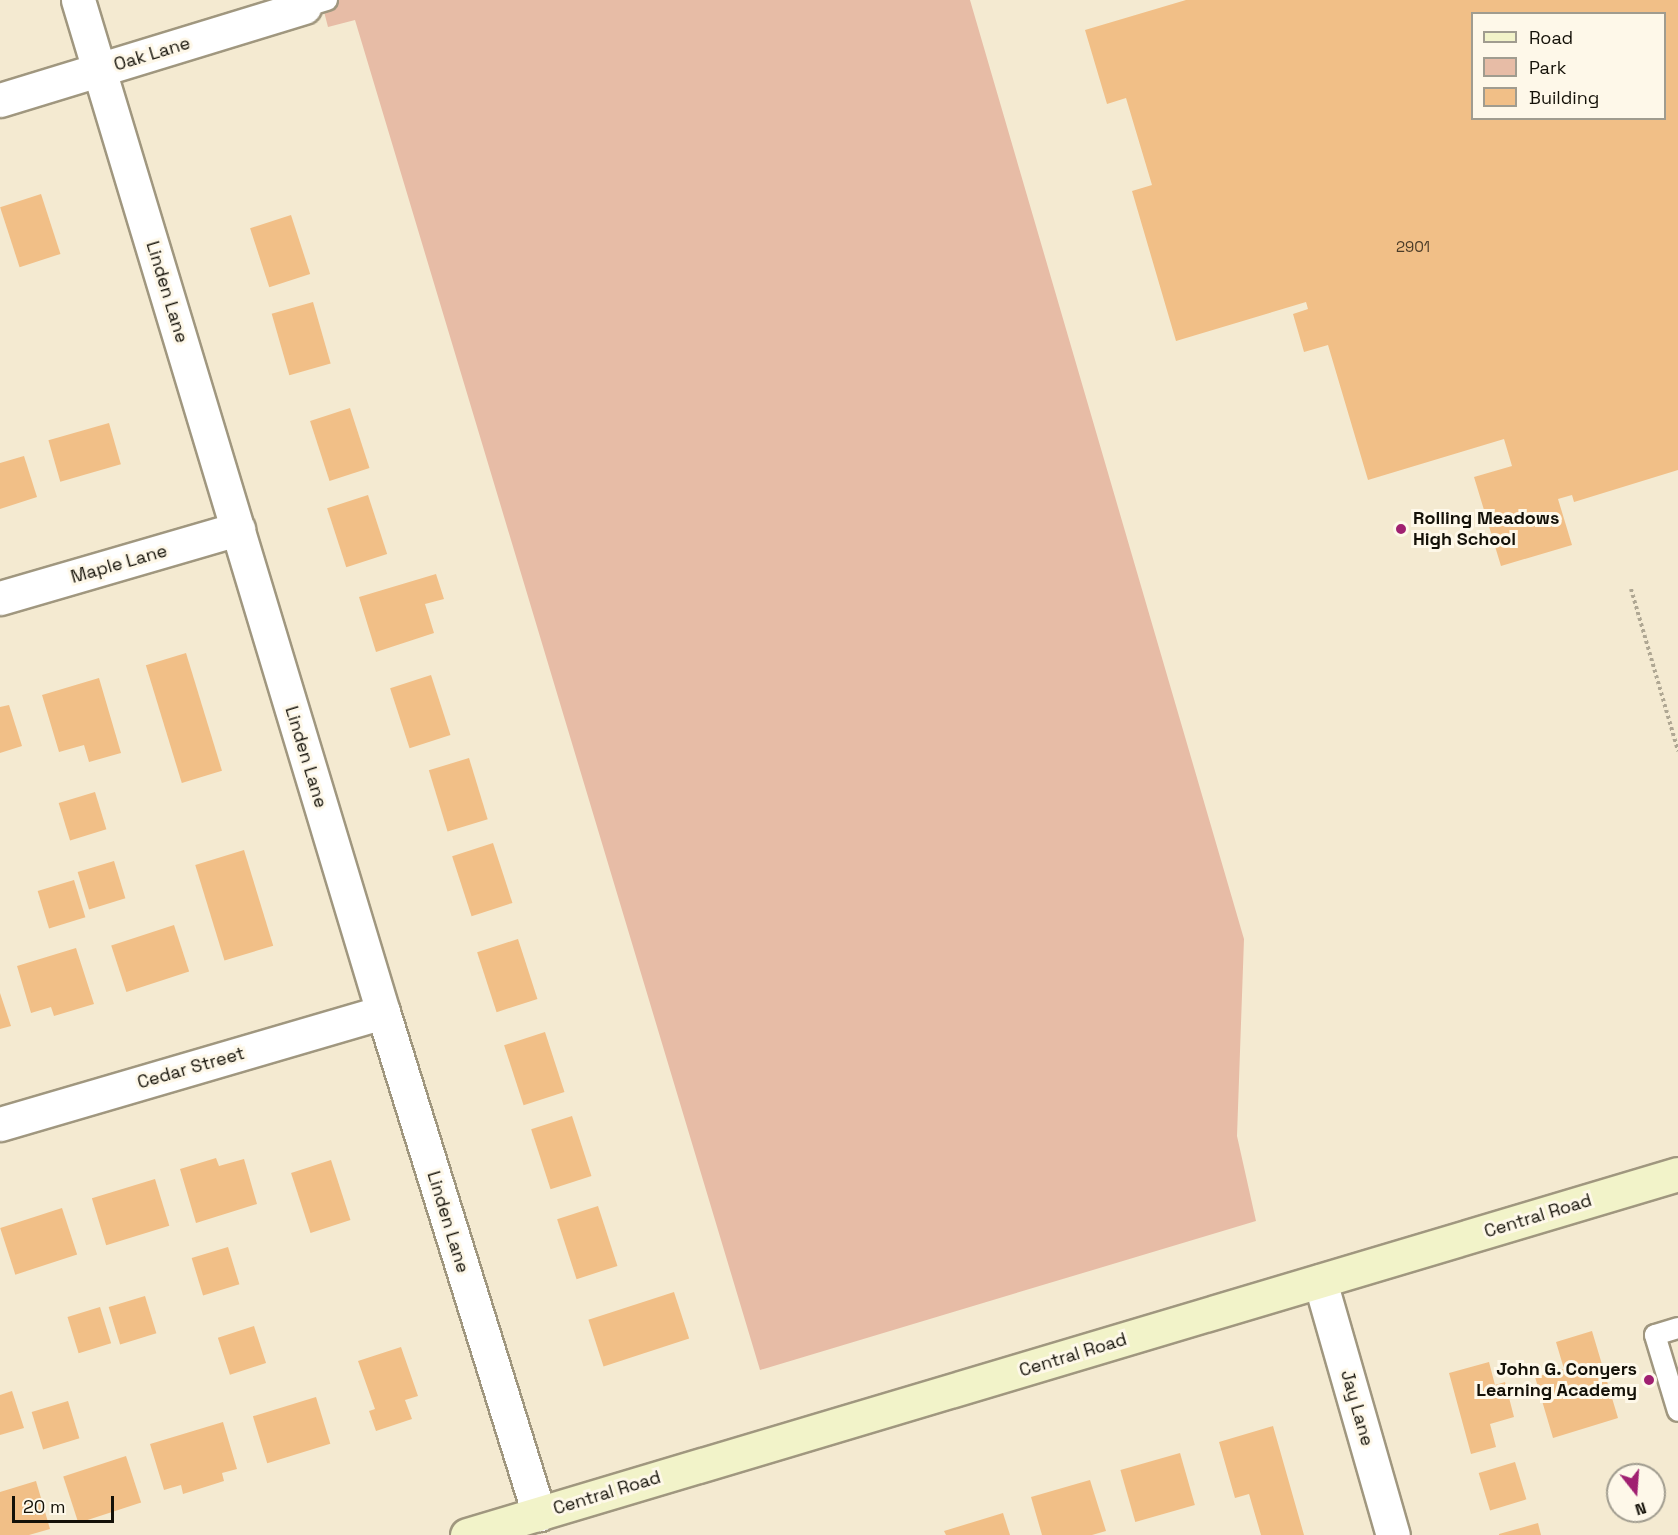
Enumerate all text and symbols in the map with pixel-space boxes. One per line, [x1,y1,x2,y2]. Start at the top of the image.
legend [1471,12,1666,120]
text: Road [1529,26,1573,49]
street label: Oak Lane [111,32,193,76]
text: Park [1529,56,1566,79]
text: Building [1529,86,1599,109]
house number: 2901 [1396,238,1430,256]
street label: Linden Lane [141,239,193,345]
place label: Rolling Meadows High School [1413,508,1559,550]
marker: Rolling Meadows High School [1394,522,1408,536]
street label: Maple Lane [68,540,170,588]
street label: Linden Lane [280,704,332,810]
street label: Cedar Street [135,1042,247,1094]
street label: Linden Lane [422,1169,474,1275]
street label: Central Road [1482,1189,1594,1243]
street label: Central Road [1017,1328,1129,1382]
place label: John G. Conyers Learning Academy [1476,1359,1637,1402]
street label: Jay Lane [1336,1368,1378,1448]
marker: John G. Conyers Learning Academy [1642,1373,1656,1387]
north arrow [1606,1463,1666,1523]
street label: Central Road [551,1466,663,1520]
scale bar [15,1484,117,1522]
text: 20 m [23,1495,66,1518]
text: N [1633,1497,1649,1520]

